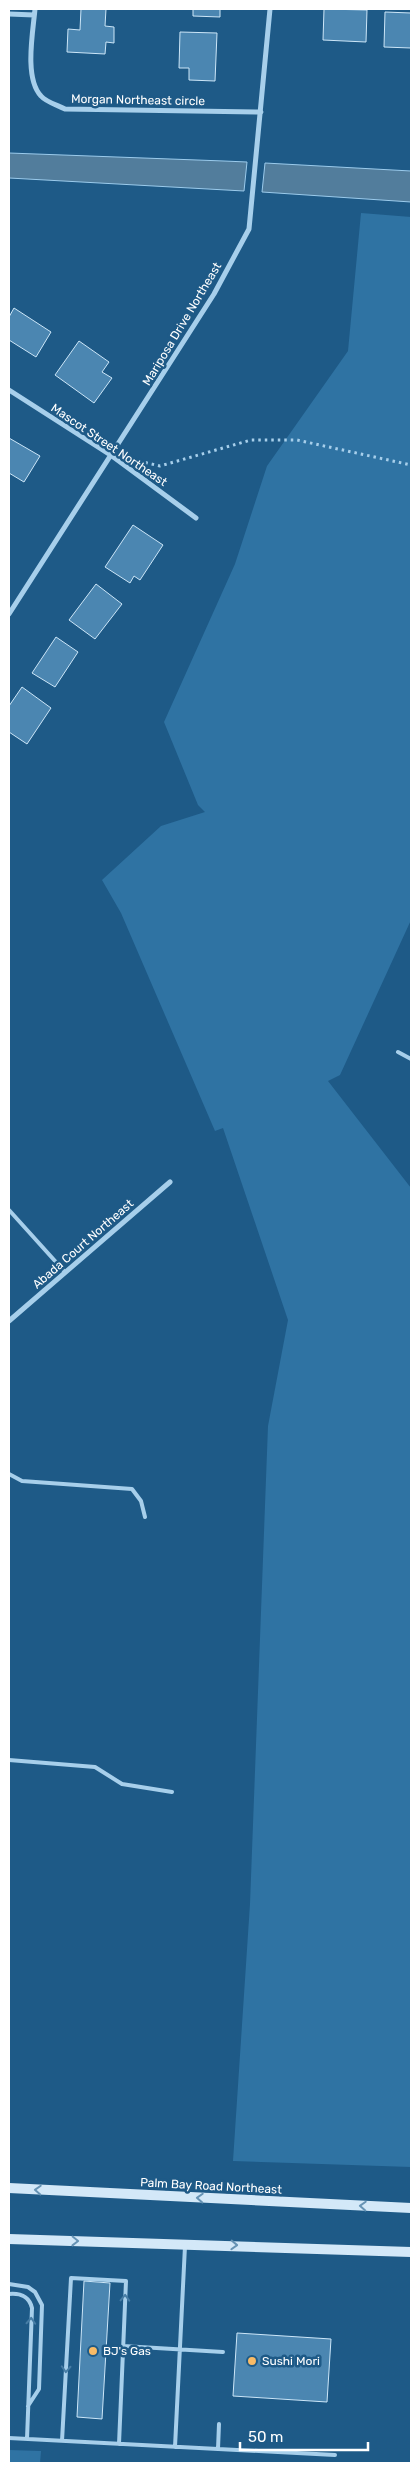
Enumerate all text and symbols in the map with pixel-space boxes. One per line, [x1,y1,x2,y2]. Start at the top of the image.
street label: Morgan Northeast circle [71,92,205,108]
street label: Mariposa Drive Northeast [140,260,224,388]
street label: Mascot Street Northeast [48,401,170,489]
street label: Abada Court Northeast [30,1196,136,1292]
street label: Palm Bay Road Northeast [140,2175,282,2197]
one-way arrow [34,2184,42,2195]
one-way arrow [196,2192,204,2203]
one-way arrow [358,2200,366,2211]
one-way arrow [72,2236,79,2246]
one-way arrow [230,2240,238,2251]
one-way arrow [120,2293,131,2301]
one-way arrow [26,2316,37,2324]
place label: BJ's Gas [103,2344,151,2358]
marker: BJ's Gas [87,2345,99,2357]
place label: Sushi Mori [262,2354,320,2368]
marker: Sushi Mori [246,2355,258,2367]
one-way arrow [61,2366,72,2374]
scale bar [240,2420,368,2452]
text: 50 m [248,2428,283,2446]

